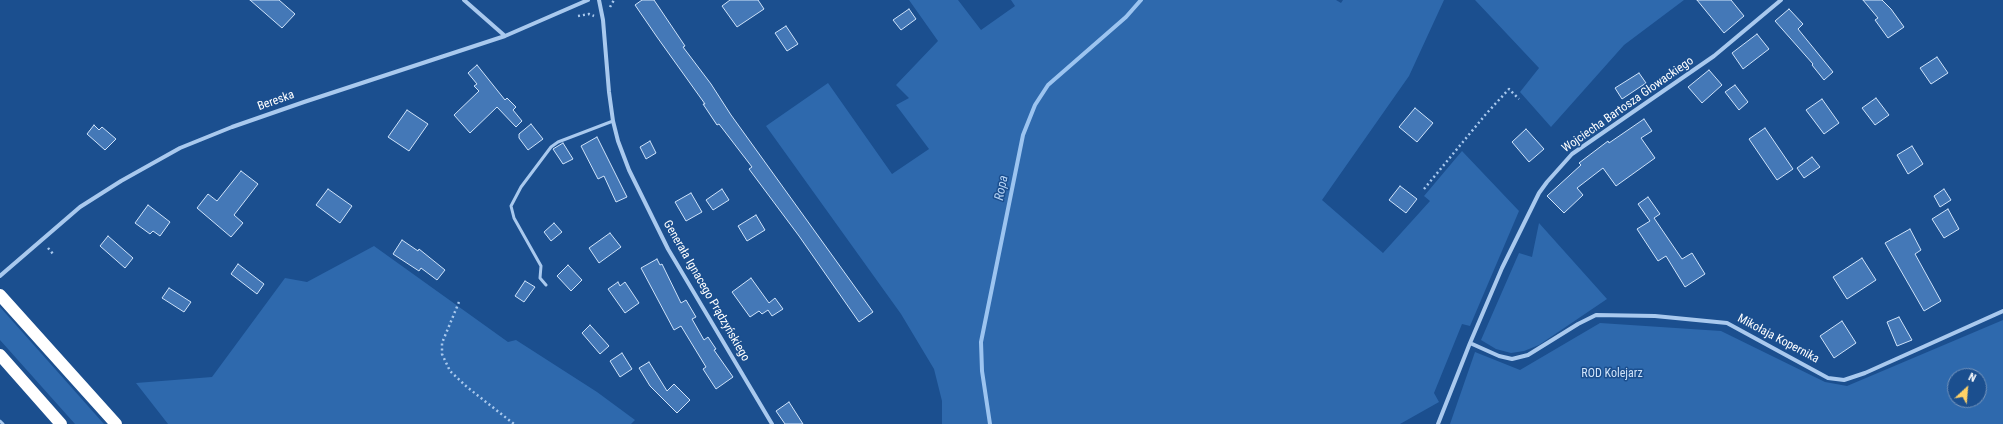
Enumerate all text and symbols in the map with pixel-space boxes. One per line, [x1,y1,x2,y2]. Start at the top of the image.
street label: Wojciecha Bartosza Głowackiego [1559,54,1697,156]
street label: Bereska [256,88,296,114]
water label: Ropa [992,174,1012,202]
street label: Generała Ignacego Prądzyńskiego [660,218,752,364]
street label: Mikołaja Kopernika [1735,311,1821,367]
park label: ROD Kolejarz [1581,367,1643,381]
north arrow [1947,368,1987,408]
text: N [1966,370,1978,385]

